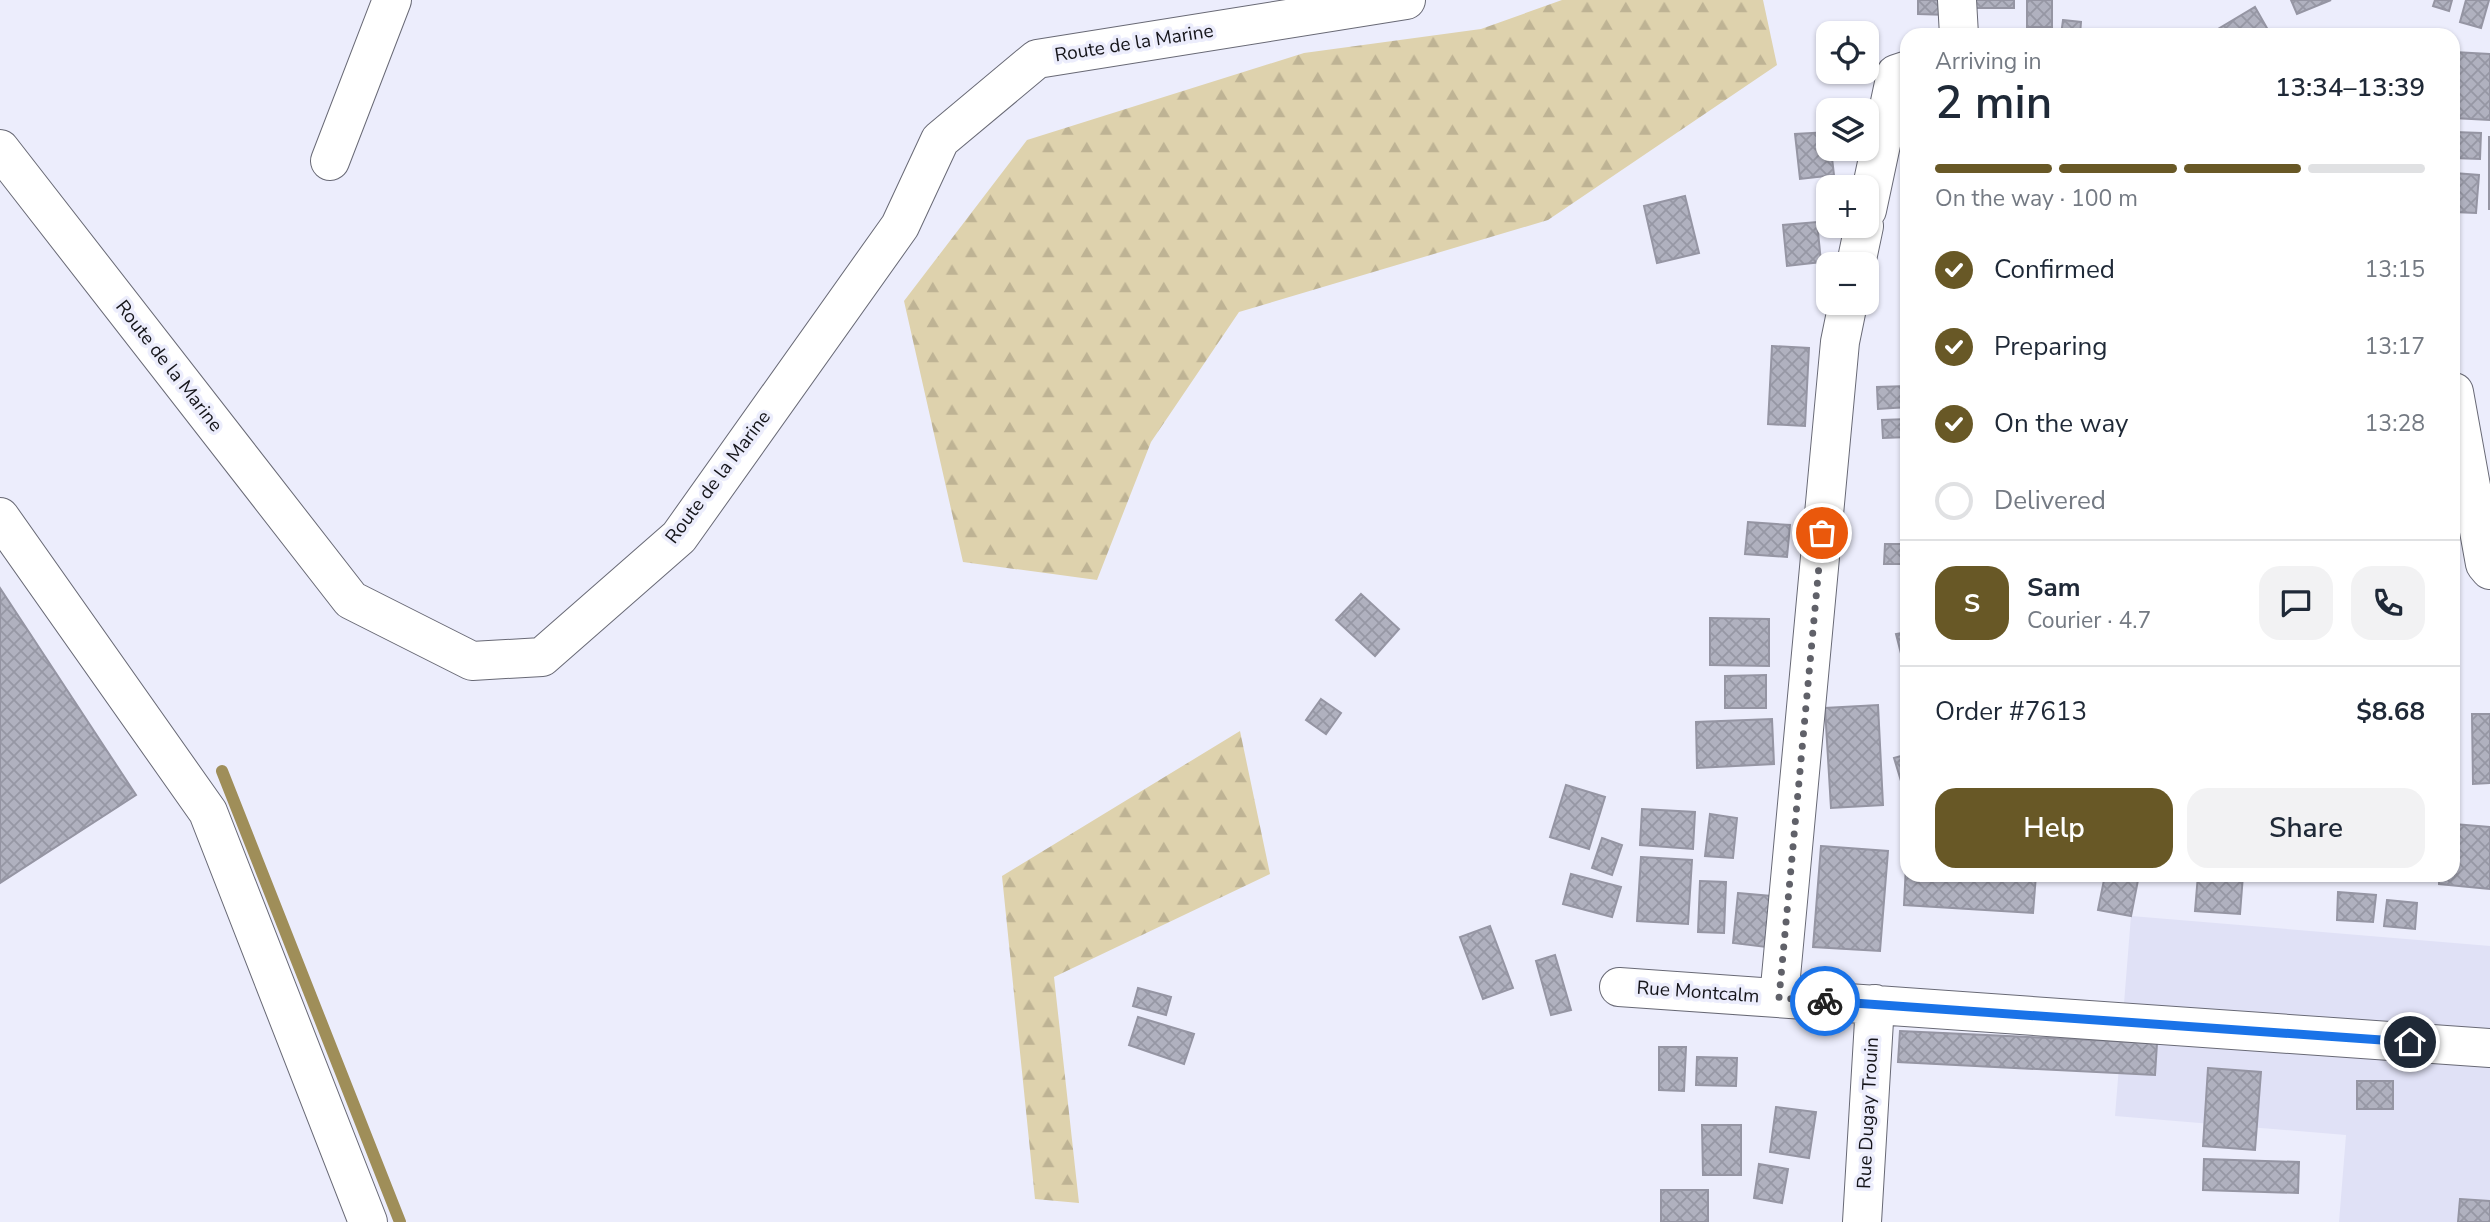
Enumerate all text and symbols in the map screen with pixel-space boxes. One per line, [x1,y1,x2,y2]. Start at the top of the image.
street label: Route de la Marine [1053,18,1215,68]
map controls [1816,21,1879,315]
button: locate [1816,21,1879,84]
text: Arriving in [1935,46,2042,77]
text: 13:34–13:39 [2275,70,2425,105]
text: 2 min [1935,71,2052,134]
button: layers [1816,98,1879,161]
button: + [1816,175,1879,238]
text: On the way · 100 m [1935,183,2138,214]
icon: check [1935,251,1973,289]
button: − [1816,252,1879,315]
text: Confirmed [1994,252,2115,287]
text: 13:15 [2365,254,2425,285]
street label: Route de la Marine [109,295,229,437]
icon: check [1935,328,1973,366]
text: Preparing [1994,329,2107,364]
text: 13:17 [2365,331,2425,362]
street label: Route de la Marine [659,405,777,549]
icon: check [1935,405,1973,443]
text: On the way [1994,406,2128,441]
text: 13:28 [2365,408,2425,439]
text: Delivered [1994,483,2106,518]
pin [1792,503,1852,563]
icon: bag [1803,514,1841,552]
button: chat [2259,566,2333,640]
button: phone [2351,566,2425,640]
text: Sam [2027,570,2080,605]
text: S [1964,586,1980,621]
text: Courier · 4.7 [2027,605,2151,636]
text: Order #7613 [1935,694,2087,729]
text: $8.68 [2356,694,2425,729]
button: Help [1935,788,2173,868]
button: Share [2187,788,2425,868]
courier [1790,966,1860,1036]
street label: Rue Montcalm [1636,975,1760,1009]
icon: bike [1806,982,1844,1020]
pin [2380,1012,2440,1072]
icon: home [2391,1023,2429,1061]
street label: Rue Dugay Trouin [1851,1036,1885,1190]

